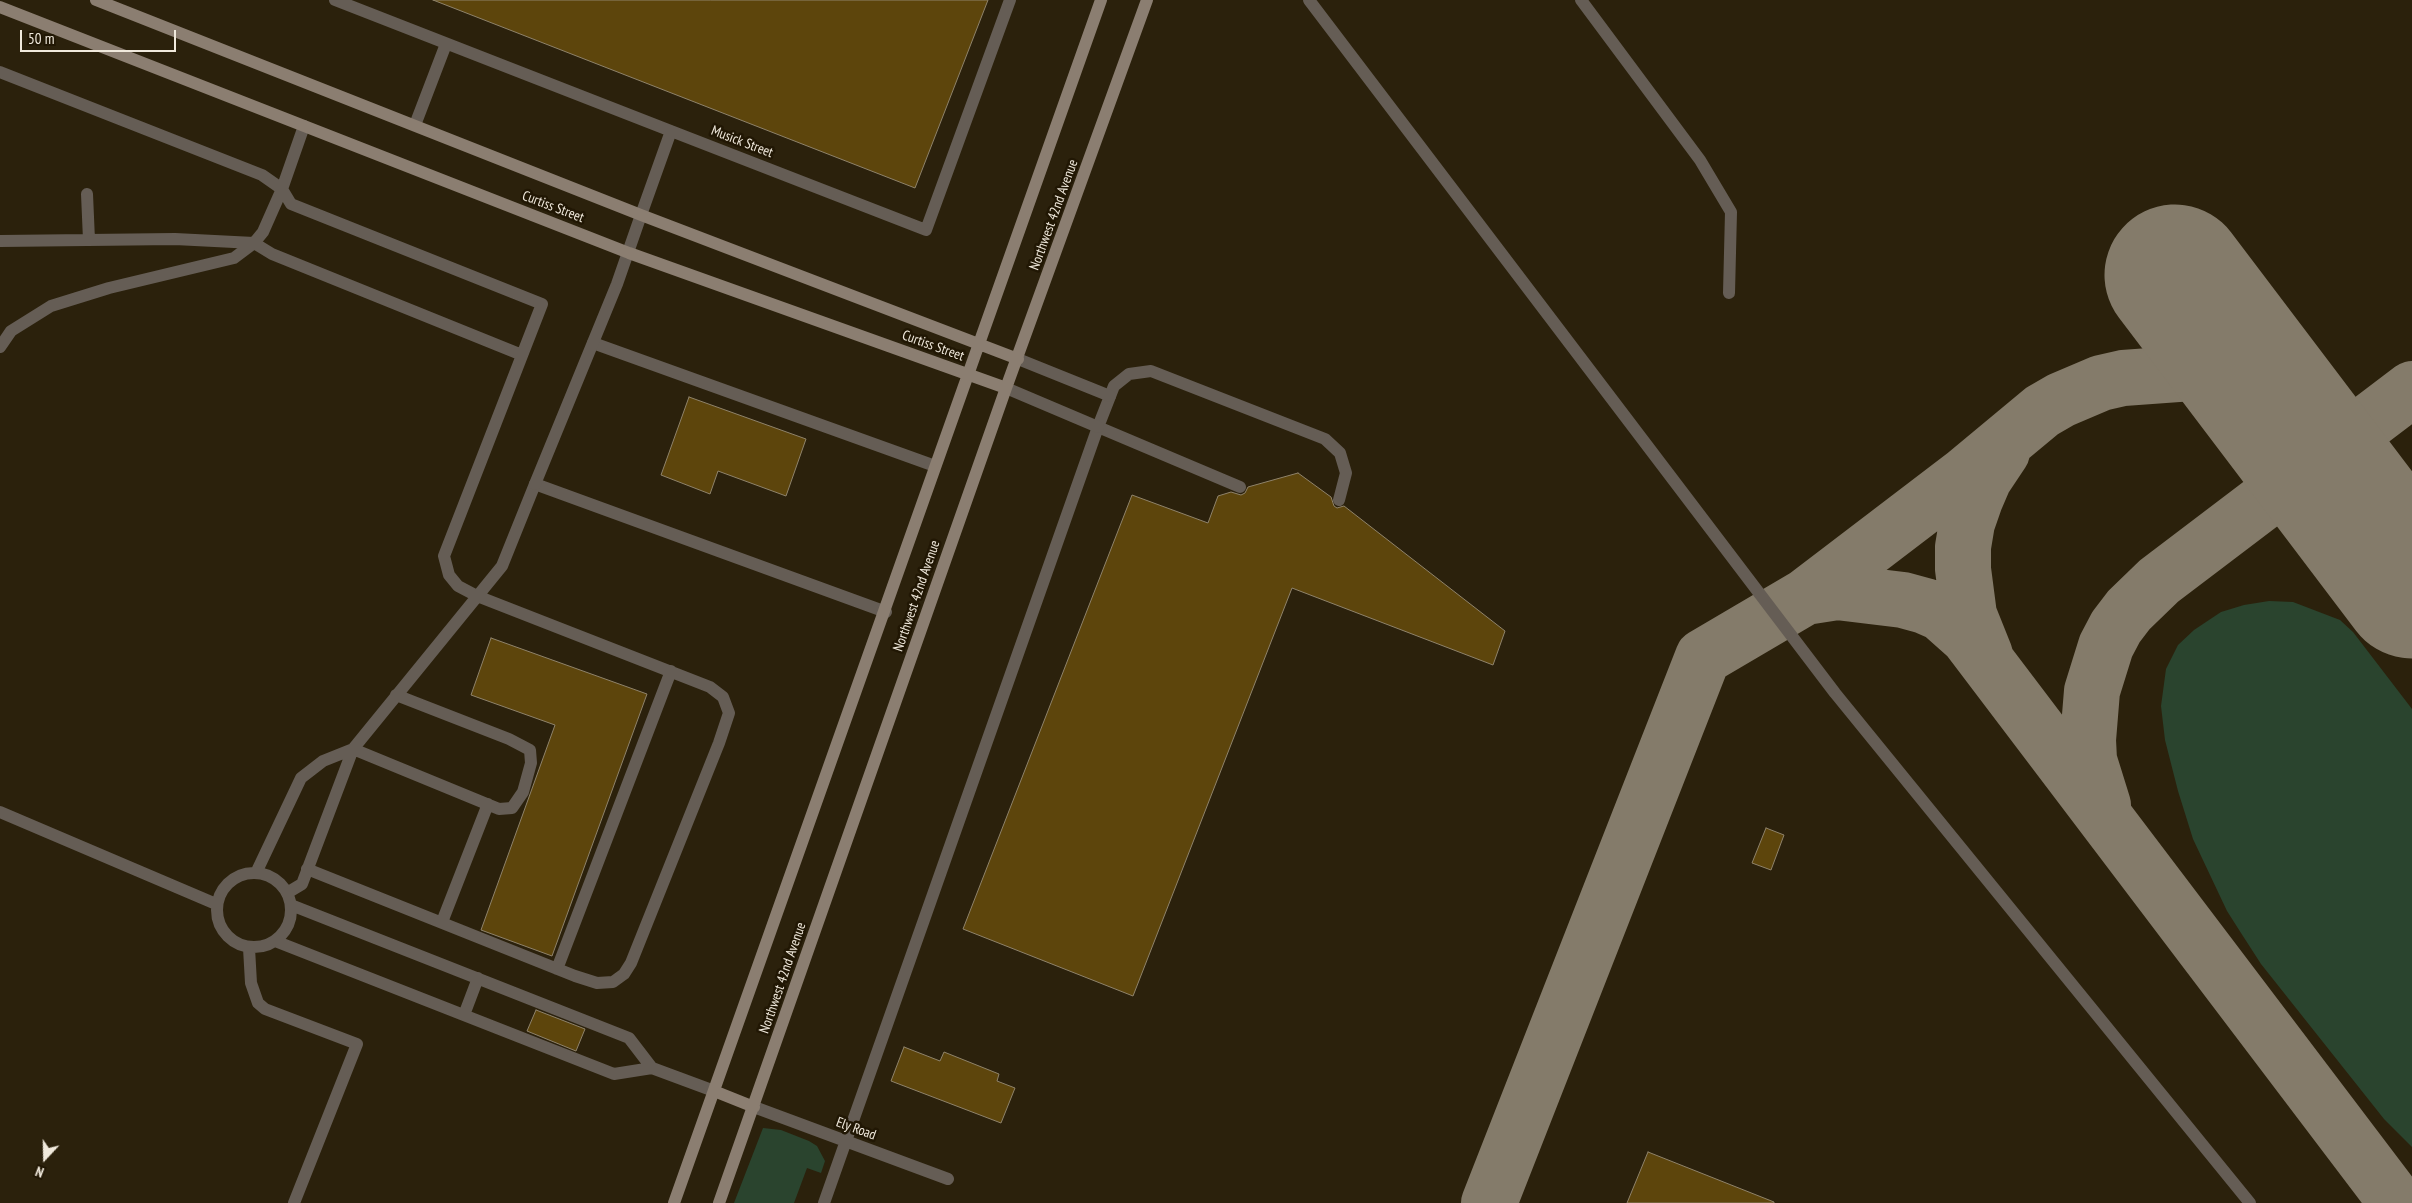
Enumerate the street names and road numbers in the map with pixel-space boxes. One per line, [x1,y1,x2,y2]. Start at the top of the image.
street label: Musick Street [709,122,775,162]
street label: Northwest 42nd Avenue [1026,157,1082,273]
street label: Curtiss Street [520,188,586,226]
street label: Curtiss Street [900,327,966,365]
street label: Northwest 42nd Avenue [890,538,944,654]
street label: Northwest 42nd Avenue [756,920,810,1036]
street label: Ely Road [834,1114,878,1144]

